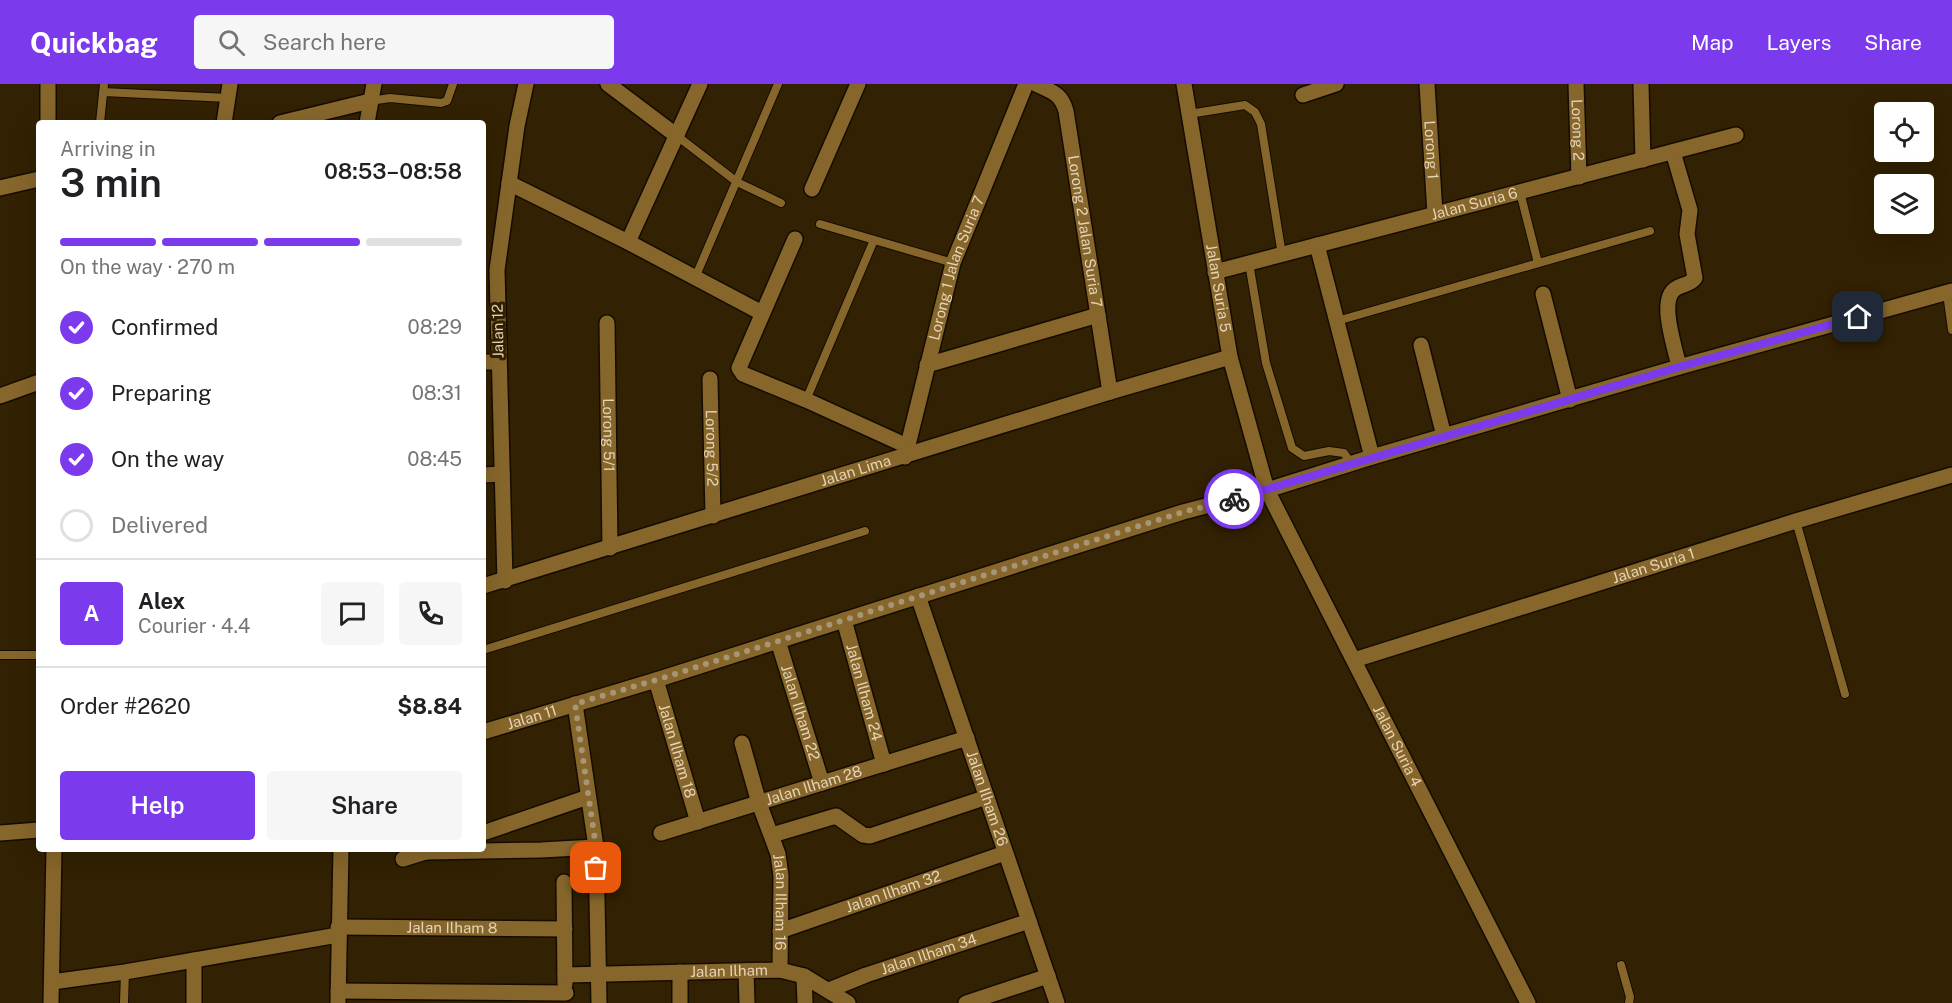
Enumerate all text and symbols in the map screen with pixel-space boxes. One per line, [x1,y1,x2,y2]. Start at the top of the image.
search box [194,15,614,69]
text: Quickbag [30,26,158,59]
icon: search [215,26,248,59]
text: Search here [263,29,386,55]
text: Map [1691,30,1734,55]
text: Layers [1767,30,1831,55]
text: Share [1864,30,1922,55]
street label: Lorong 2 [1568,99,1587,161]
map controls [1874,102,1934,234]
button: locate [1874,102,1934,162]
street label: Lorong 1 [1421,120,1442,180]
text: Arriving in [60,137,155,161]
street label: Lorong 2 Jalan Suria 7 [1065,154,1106,309]
text: 08:53–08:58 [324,158,462,184]
text: 3 min [60,160,162,206]
button: layers [1874,174,1934,234]
street label: Jalan Suria 6 [1429,184,1519,223]
street label: Lorong 1 Jalan Suria 7 [925,193,987,342]
street label: Jalan Suria 5 [1203,243,1235,333]
text: On the way · 270 m [60,255,235,279]
pin [1832,291,1883,342]
icon: home [1841,300,1874,333]
street label: Jalan 12 [489,304,506,358]
icon: check [60,311,93,344]
text: Confirmed [111,314,218,340]
text: 08:29 [408,315,462,339]
icon: check [60,377,93,410]
text: Preparing [111,380,212,406]
text: 08:31 [412,381,462,405]
street label: Lorong 5/1 [600,398,618,472]
street label: Lorong 5/2 [703,410,721,486]
icon: check [60,443,93,476]
text: On the way [111,446,224,472]
text: 08:45 [407,447,462,471]
street label: Jalan Lima [818,451,893,489]
courier [1204,469,1264,529]
icon: bike [1218,483,1251,516]
text: Delivered [111,512,208,538]
street label: Jalan Suria 1 [1610,544,1697,586]
button: chat [321,582,384,645]
button: phone [399,582,462,645]
text: Alex [138,588,185,614]
text: A [84,600,99,626]
text: Courier · 4.4 [138,614,250,638]
street label: Jalan Ilham 24 [843,642,886,743]
street label: Jalan Ilham 22 [778,662,824,763]
text: Order #2620 [60,693,191,719]
text: $8.84 [397,693,462,719]
street label: Jalan 11 [505,701,559,732]
street label: Jalan Ilham 18 [656,702,699,800]
street label: Jalan Suria 4 [1370,702,1425,789]
street label: Jalan Ilham 26 [963,748,1012,848]
street label: Jalan Ilham 28 [763,762,864,808]
button: Help [60,771,255,840]
button: Share [267,771,462,840]
pin [570,842,621,893]
icon: bag [579,851,612,884]
street label: Jalan Ilham 16 [770,853,790,951]
street label: Jalan Ilham 32 [843,867,943,916]
street label: Jalan Ilham 8 [406,919,498,936]
street label: Jalan Ilham 34 [878,930,979,978]
street label: Jalan Ilham [690,961,768,980]

